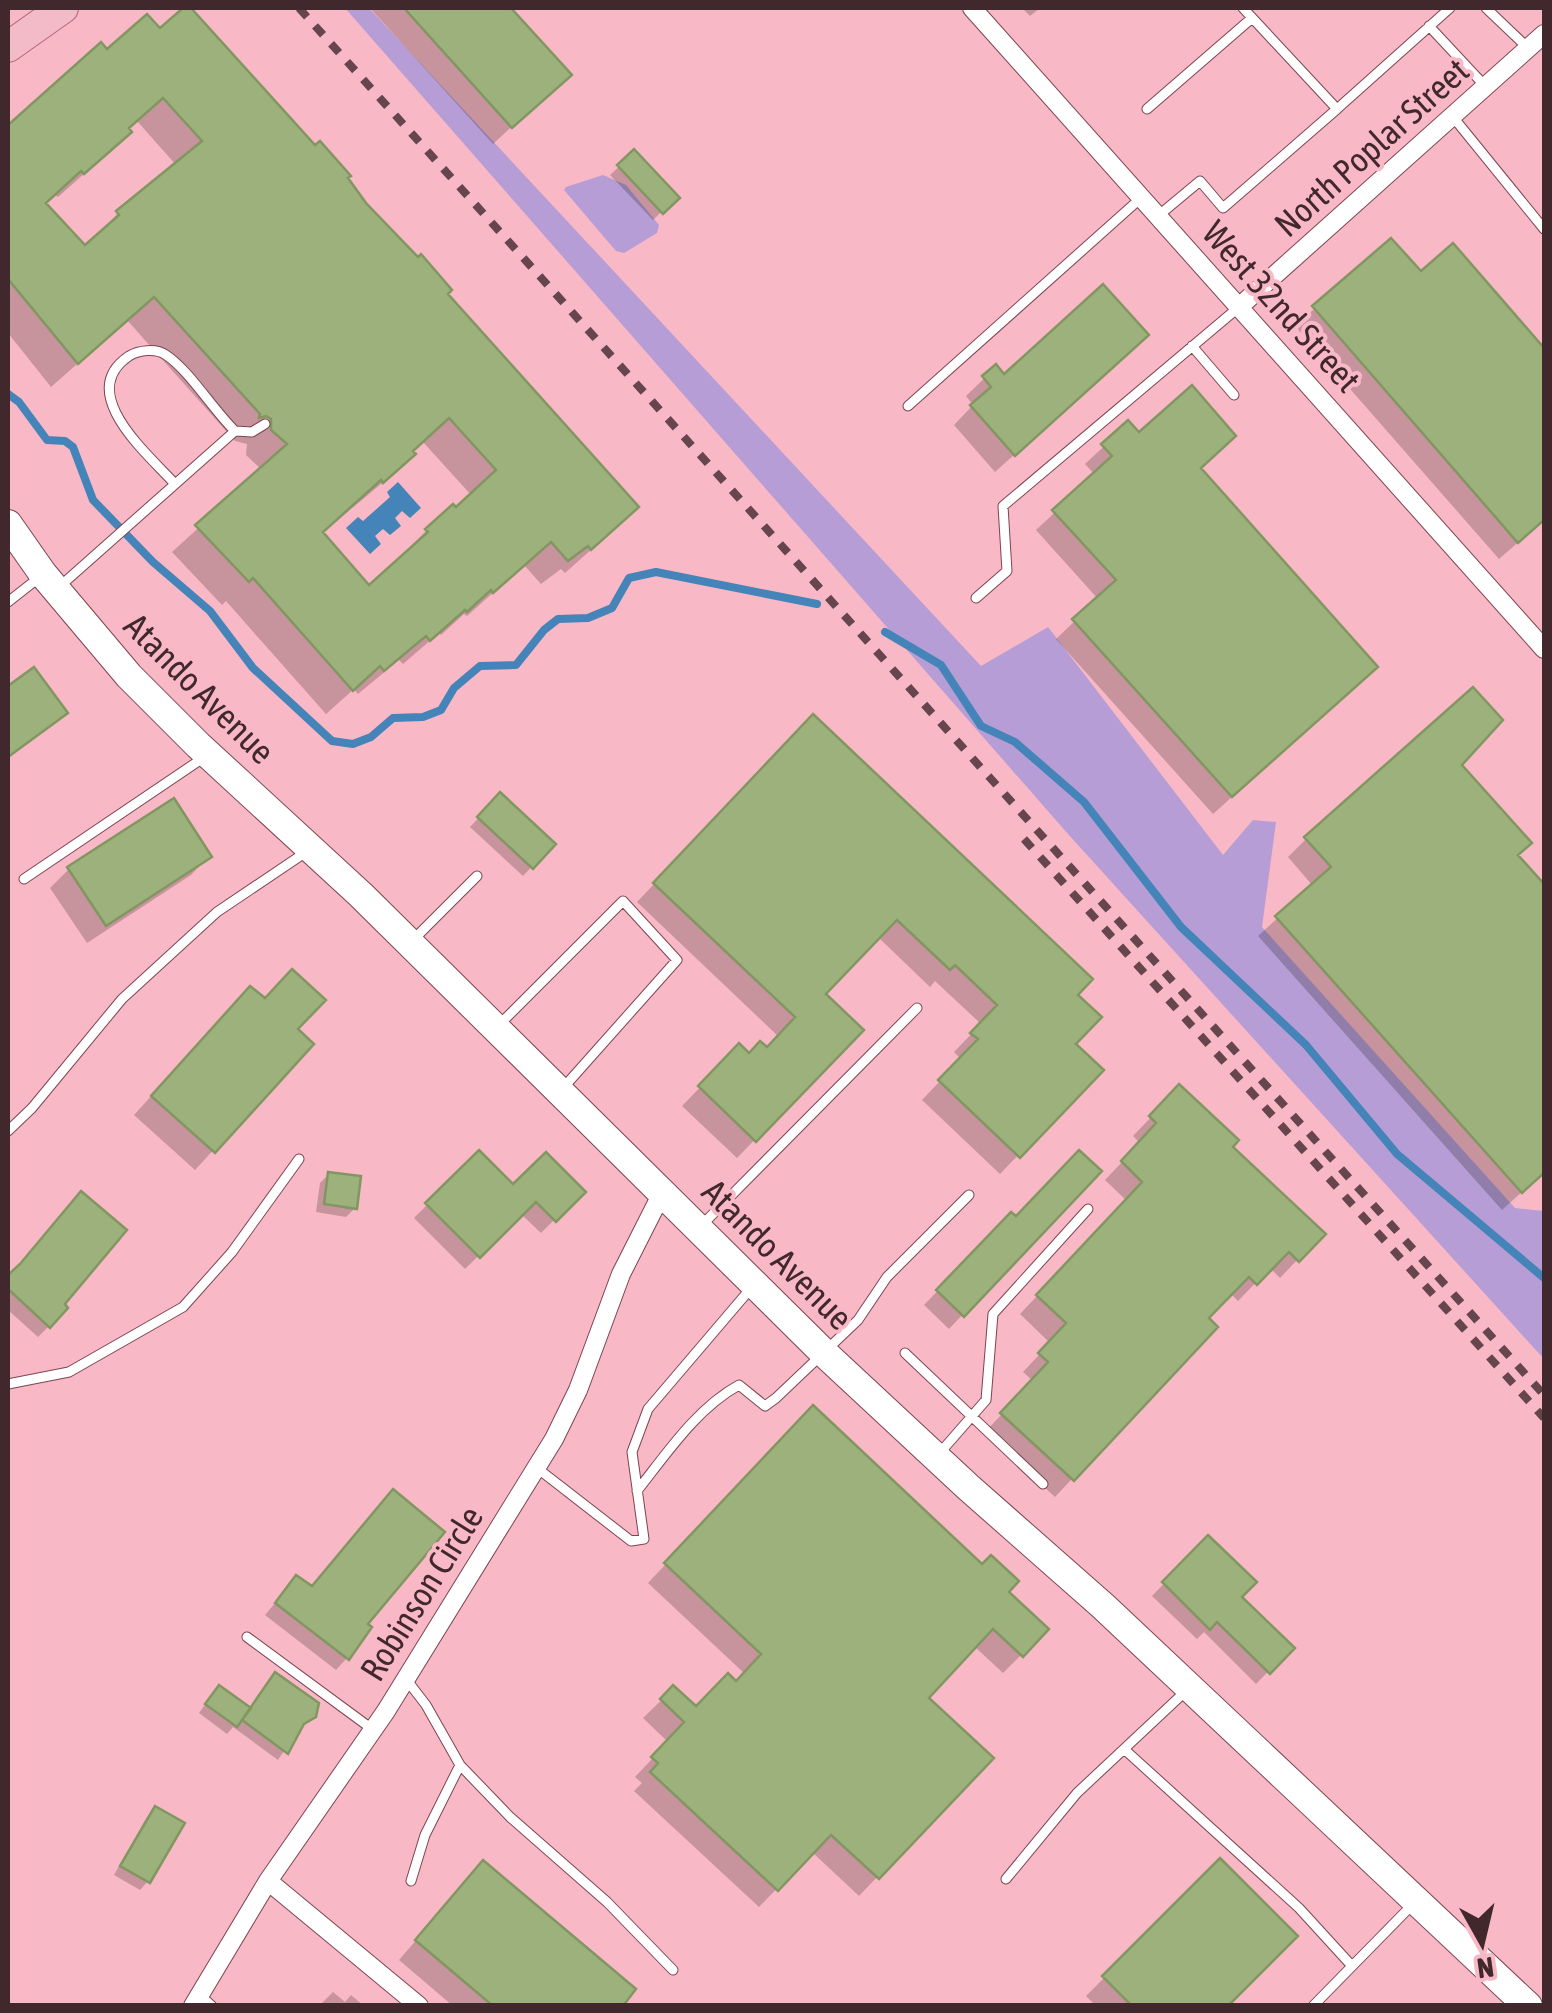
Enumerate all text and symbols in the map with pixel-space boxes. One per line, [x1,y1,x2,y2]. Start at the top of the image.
street label: North Poplar Street [1266,50,1476,244]
street label: West 32nd Street [1195,213,1369,399]
street label: Atando Avenue [117,605,283,771]
street label: Atando Avenue [695,1171,861,1337]
street label: Robinson Circle [352,1498,490,1688]
north arrow [1432,1893,1532,1993]
text: N [1475,1951,1496,1985]

